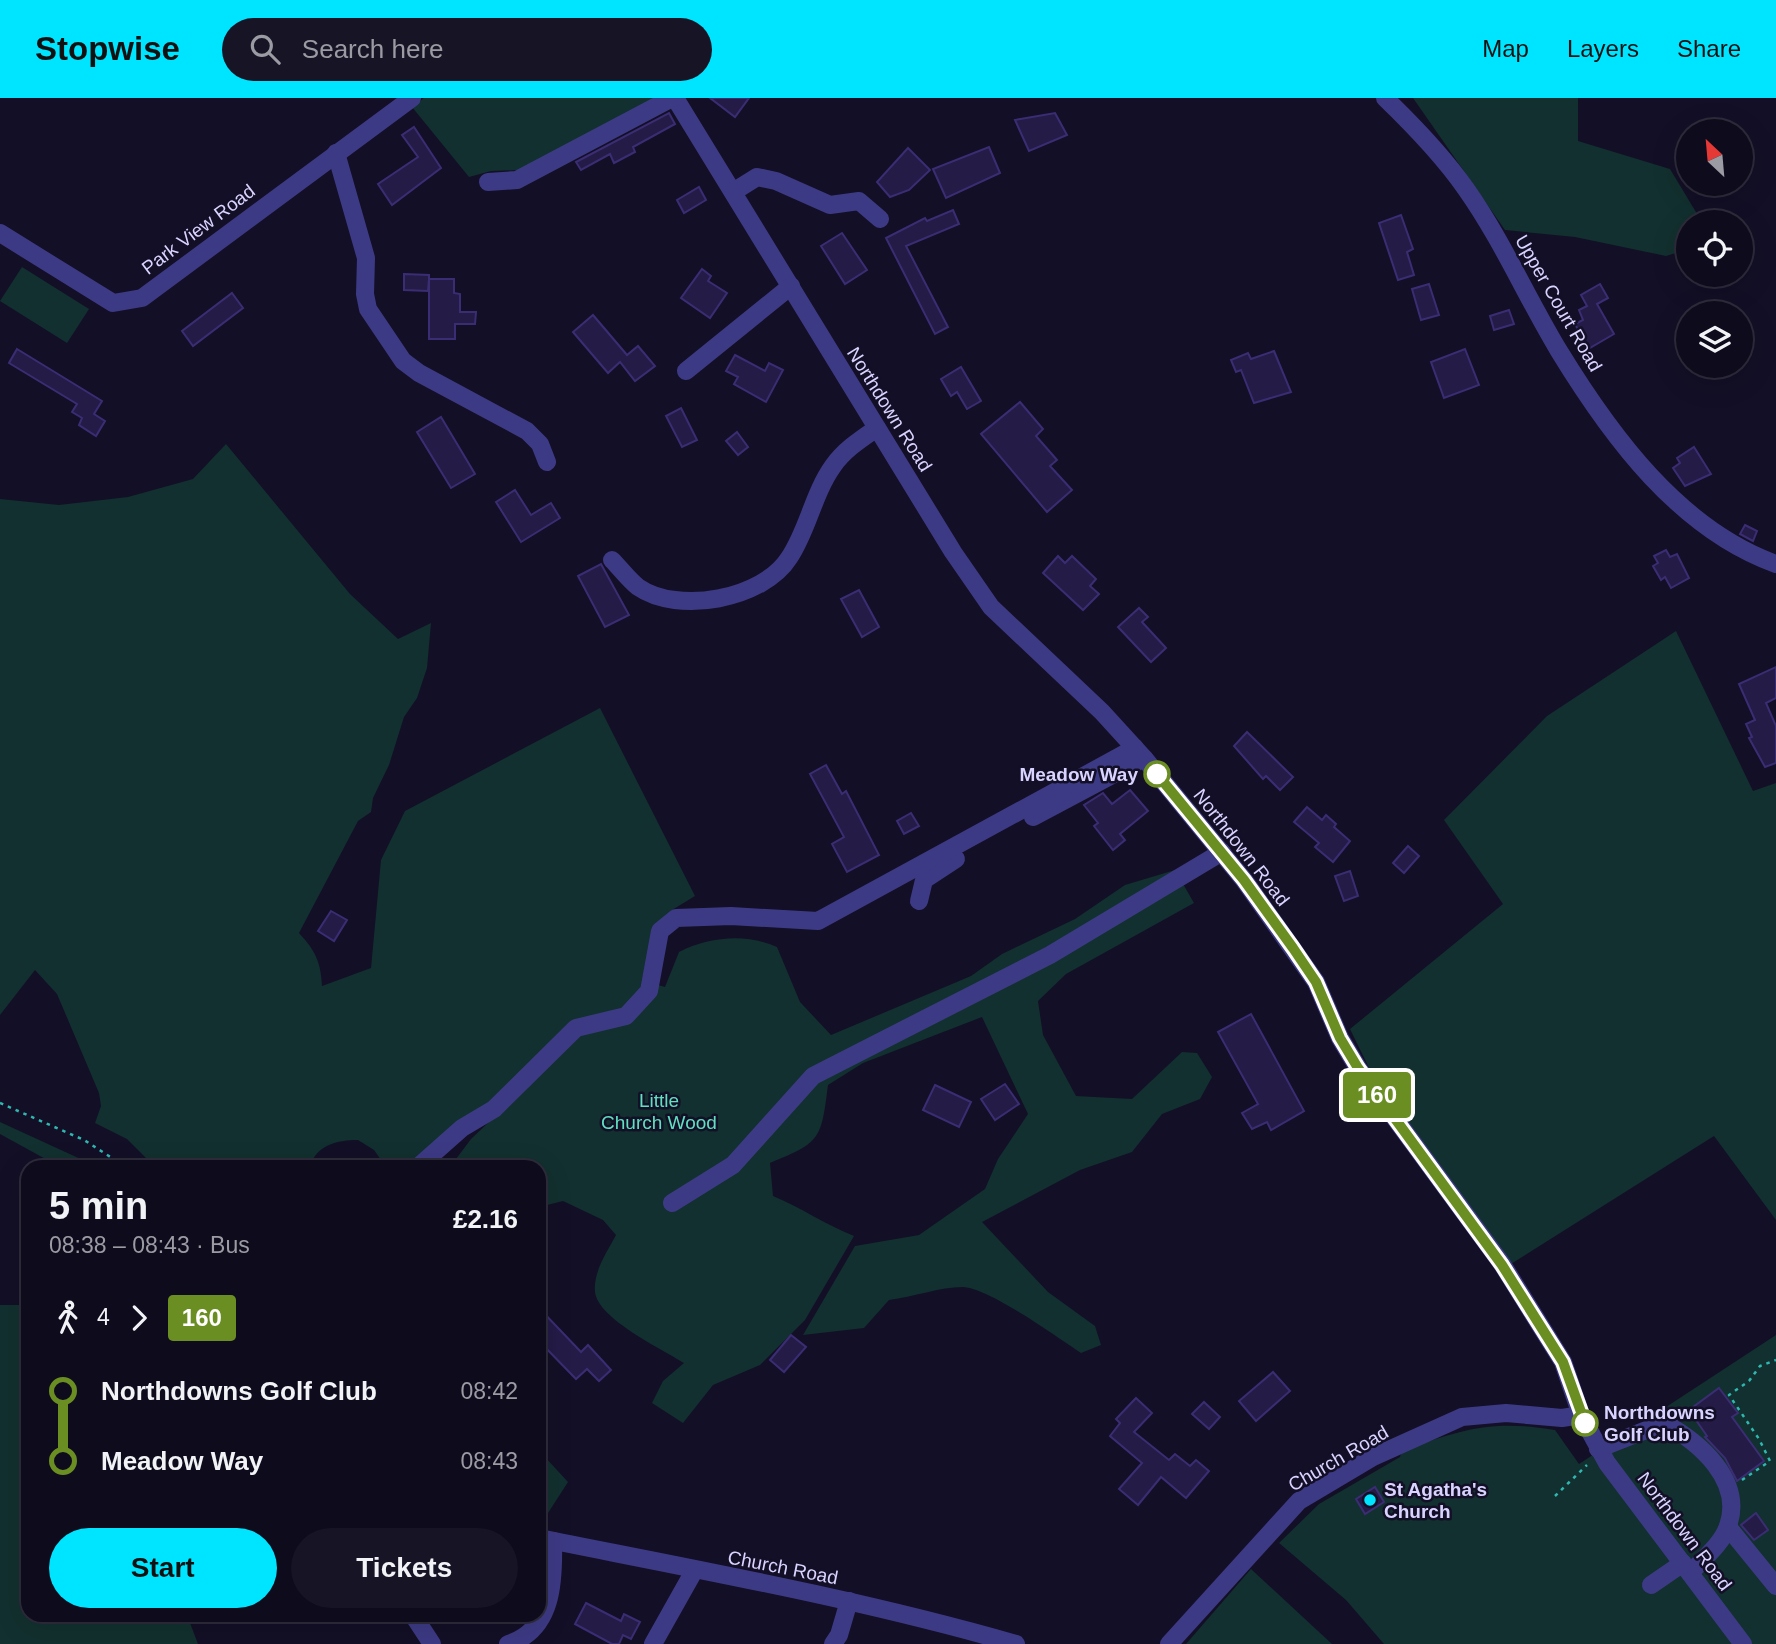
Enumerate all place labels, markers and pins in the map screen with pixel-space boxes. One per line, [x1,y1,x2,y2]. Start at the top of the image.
marker: Meadow Way [1144,761,1170,787]
place label: Meadow Way [1019,764,1138,785]
place label: Northdowns Golf Club [1604,1402,1715,1445]
marker: Northdowns Golf Club [1572,1410,1598,1436]
place label: St Agatha's Church [1384,1479,1487,1522]
marker: St Agatha's Church [1362,1492,1378,1508]

